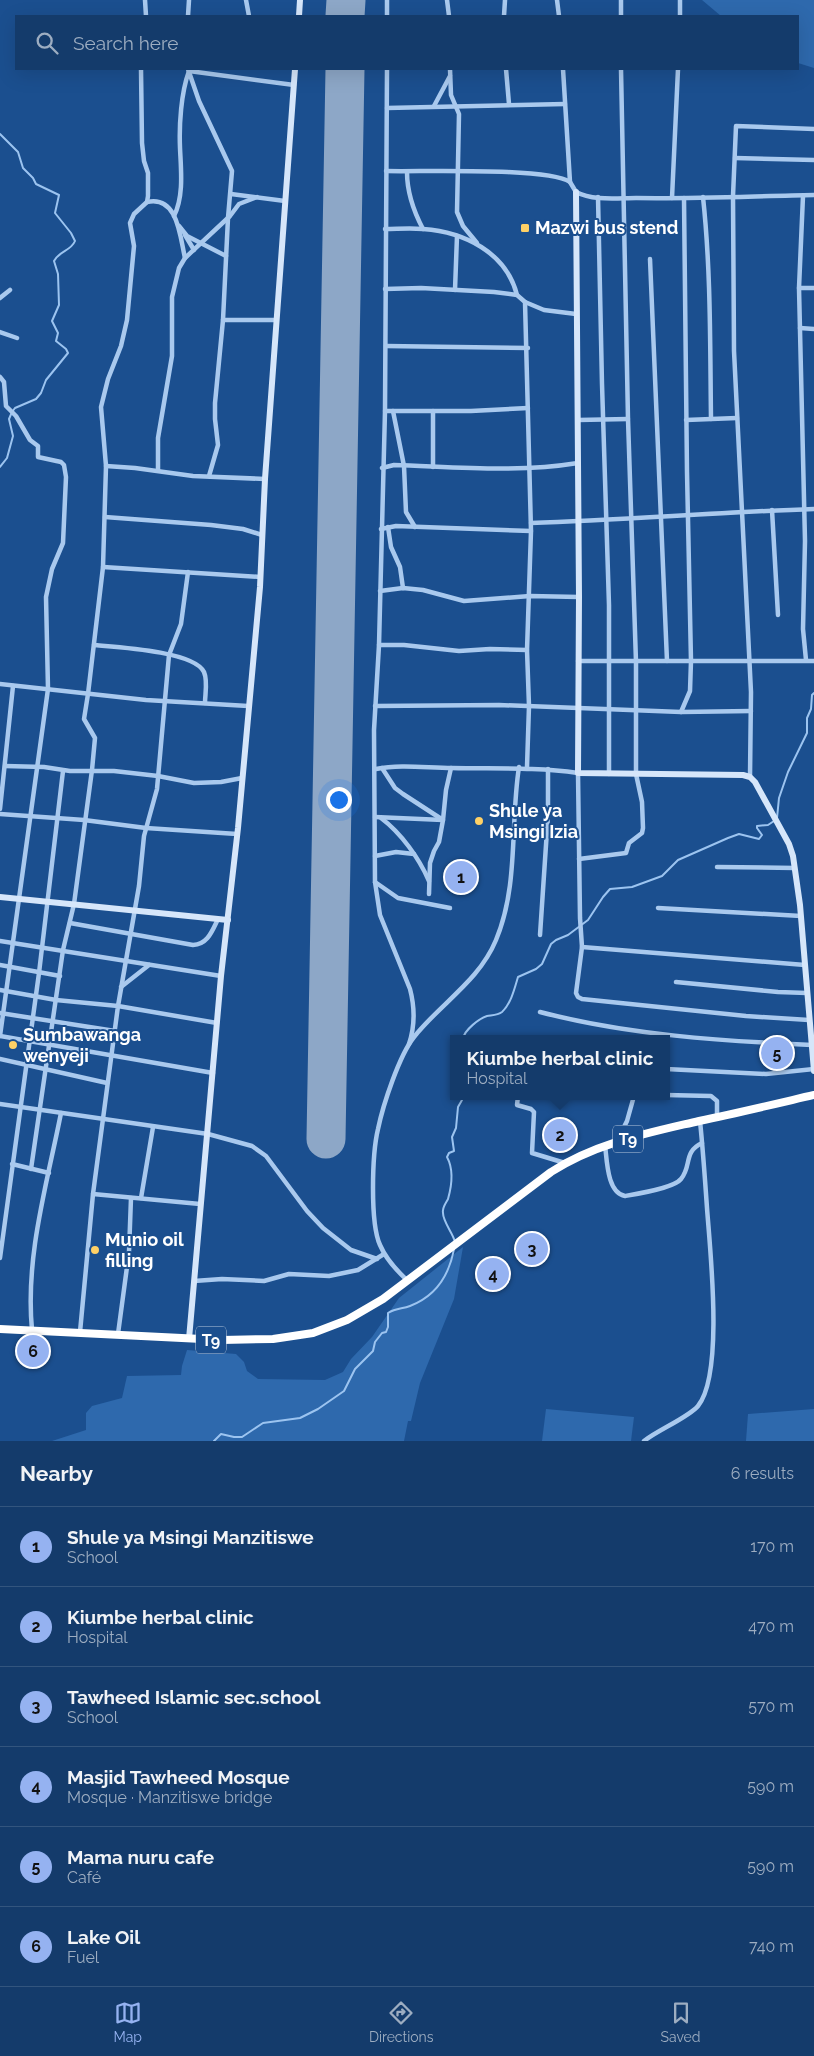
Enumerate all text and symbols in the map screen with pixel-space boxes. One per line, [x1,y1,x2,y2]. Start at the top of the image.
search box [15,15,799,70]
icon: search [33,29,61,57]
text: Search here [73,32,179,54]
place label: Mazwi bus stend [535,217,678,238]
marker: Mazwi bus stend [519,222,531,234]
your location [326,787,352,813]
place label: Shule ya Msingi Izia [489,800,578,842]
marker: Shule ya Msingi Izia [473,815,485,827]
pin: 1 [445,858,477,896]
place label: Sumbawanga wenyeji [23,1024,141,1066]
pin: 5 [761,1034,793,1072]
popup [450,1035,670,1100]
marker: Sumbawanga wenyeji [7,1039,19,1051]
text: Kiumbe herbal clinic [467,1047,653,1069]
text: Hospital [467,1069,527,1088]
pin: 2 [544,1116,576,1154]
road number: T9 [613,1126,643,1152]
place label: Munio oil filling [105,1229,184,1271]
pin: 3 [516,1230,548,1268]
marker: Munio oil filling [89,1244,101,1256]
pin: 4 [477,1255,509,1293]
road number: T9 [196,1326,226,1354]
pin: 6 [17,1332,49,1370]
text: Nearby [20,1461,93,1486]
text: 6 results [731,1464,794,1483]
text: Shule ya Msingi Manzitiswe [67,1526,314,1548]
text: 1 [32,1537,40,1556]
text: 170 m [750,1537,794,1556]
text: School [67,1548,118,1567]
text: Kiumbe herbal clinic [67,1606,254,1628]
text: 2 [31,1617,41,1636]
text: 470 m [748,1617,794,1636]
text: Hospital [67,1628,128,1647]
text: Tawheed Islamic sec.school [67,1686,321,1708]
text: 3 [32,1697,40,1716]
text: 570 m [748,1697,794,1716]
text: School [67,1708,118,1727]
text: Masjid Tawheed Mosque [67,1766,290,1788]
text: 4 [31,1777,41,1796]
text: 590 m [747,1777,794,1796]
text: Mosque · Manzitiswe bridge [67,1788,272,1807]
text: Mama nuru cafe [67,1846,214,1868]
text: 5 [32,1857,40,1876]
text: 590 m [747,1857,794,1876]
text: Café [67,1868,101,1887]
text: Lake Oil [67,1926,140,1948]
text: 6 [31,1937,41,1956]
text: 740 m [749,1937,794,1956]
text: Fuel [67,1948,99,1967]
tab: Map [113,1999,142,2045]
tab: Directions [369,1999,434,2045]
tab: Saved [660,1999,701,2045]

